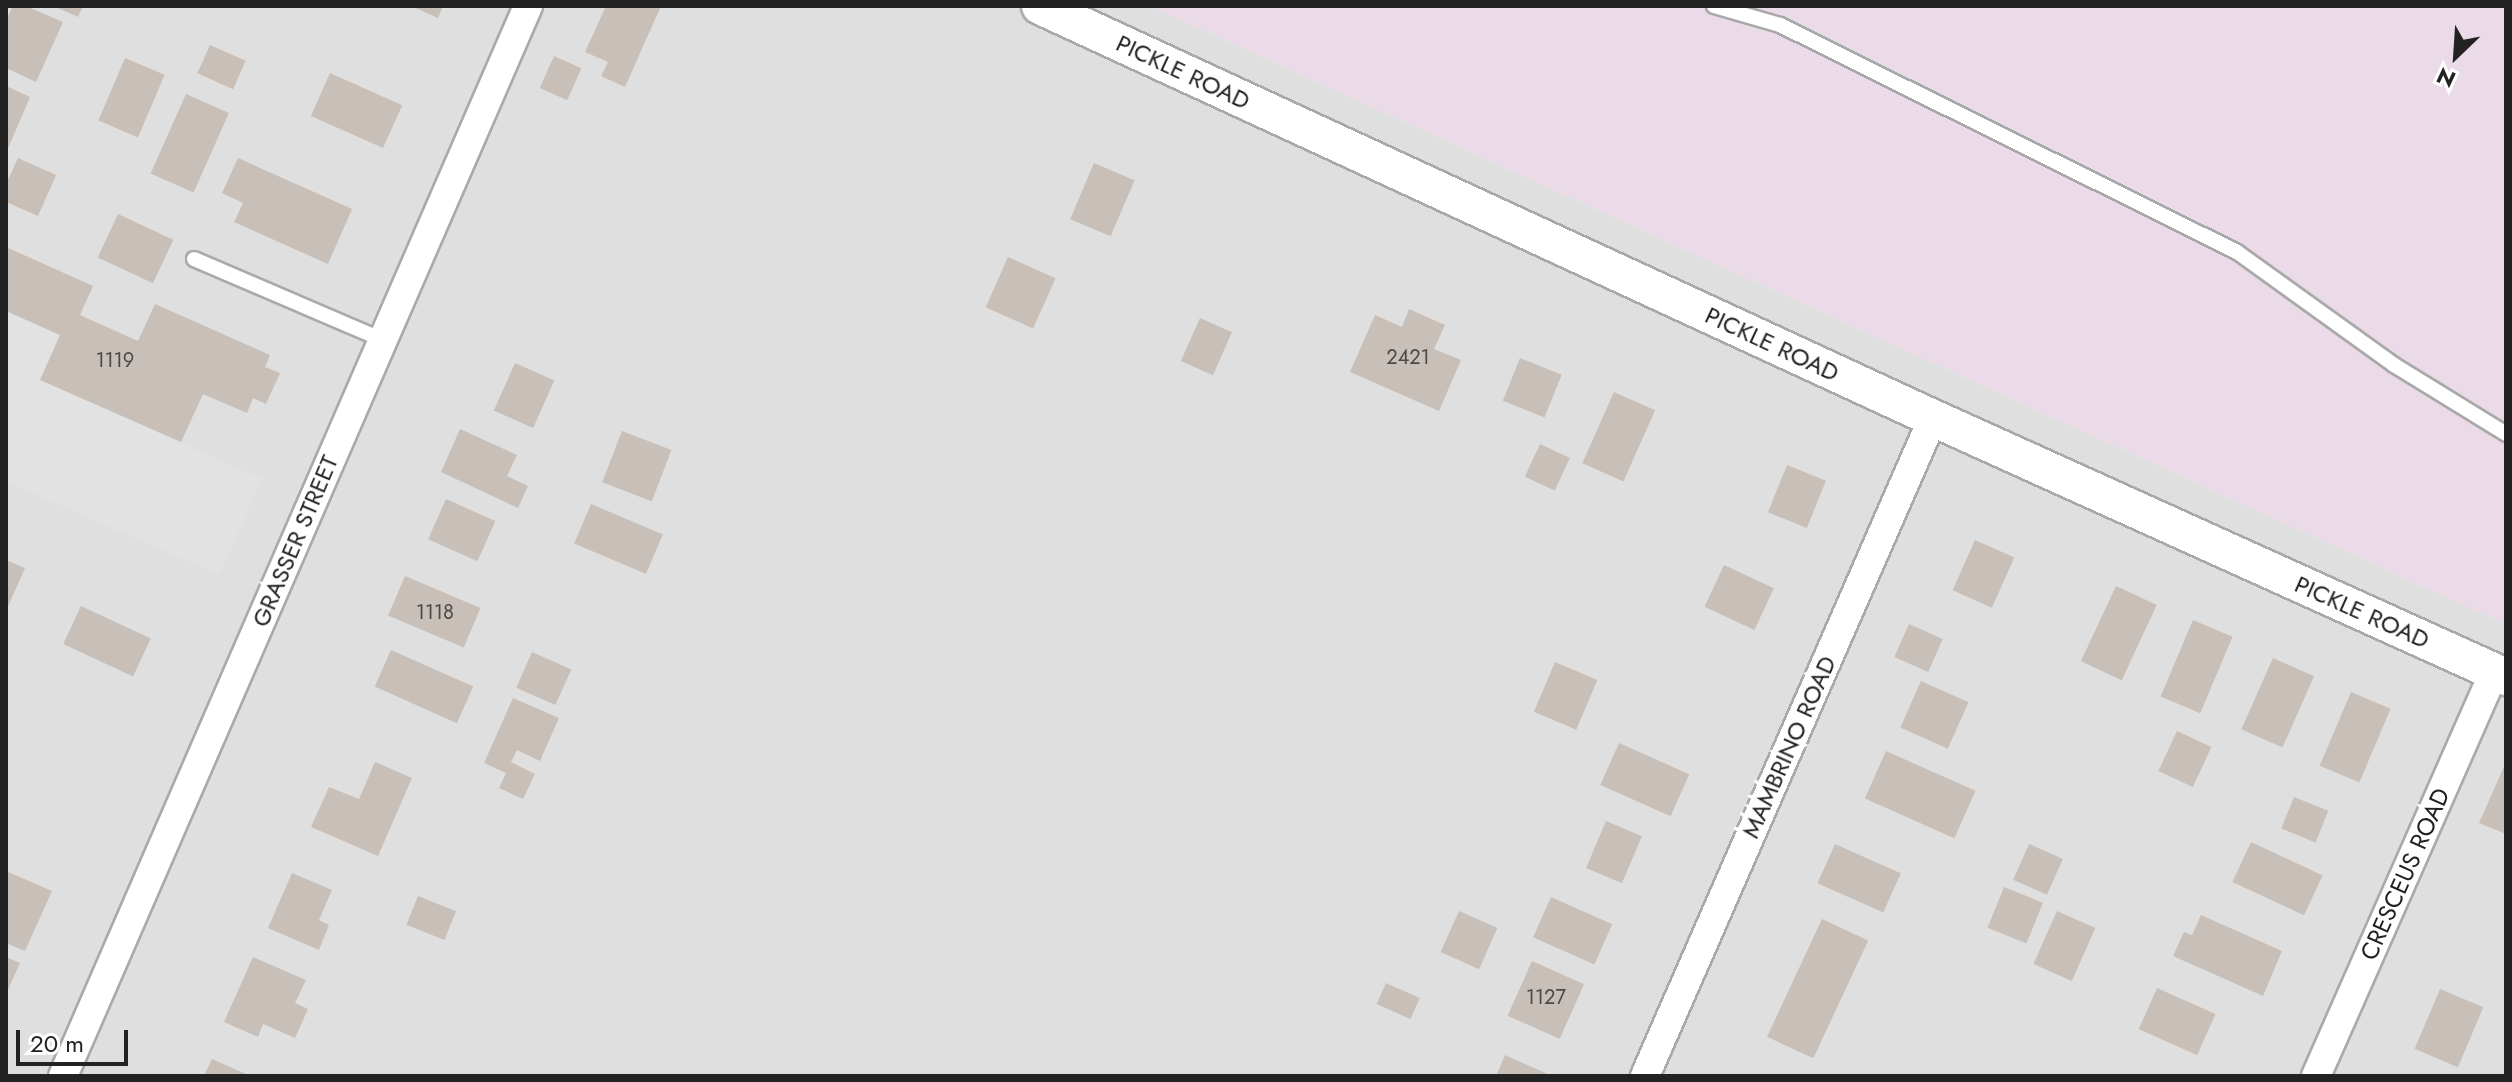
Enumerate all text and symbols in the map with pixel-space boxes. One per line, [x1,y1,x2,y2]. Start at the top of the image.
north arrow [2416,16,2496,96]
street label: PICKLE ROAD [1112,29,1254,115]
text: N [2431,60,2461,96]
street label: PICKLE ROAD [1701,301,1843,387]
house number: 2421 [1386,345,1430,369]
house number: 1119 [96,348,134,372]
street label: GRASSER STREET [246,451,344,631]
street label: PICKLE ROAD [2290,570,2434,654]
house number: 1118 [416,600,454,624]
street label: MAMBRINO ROAD [1736,652,1842,842]
street label: CRESCEUS ROAD [2354,784,2456,964]
house number: 1127 [1526,985,1566,1009]
scale bar [20,1014,132,1064]
text: 20 m [30,1026,84,1061]

